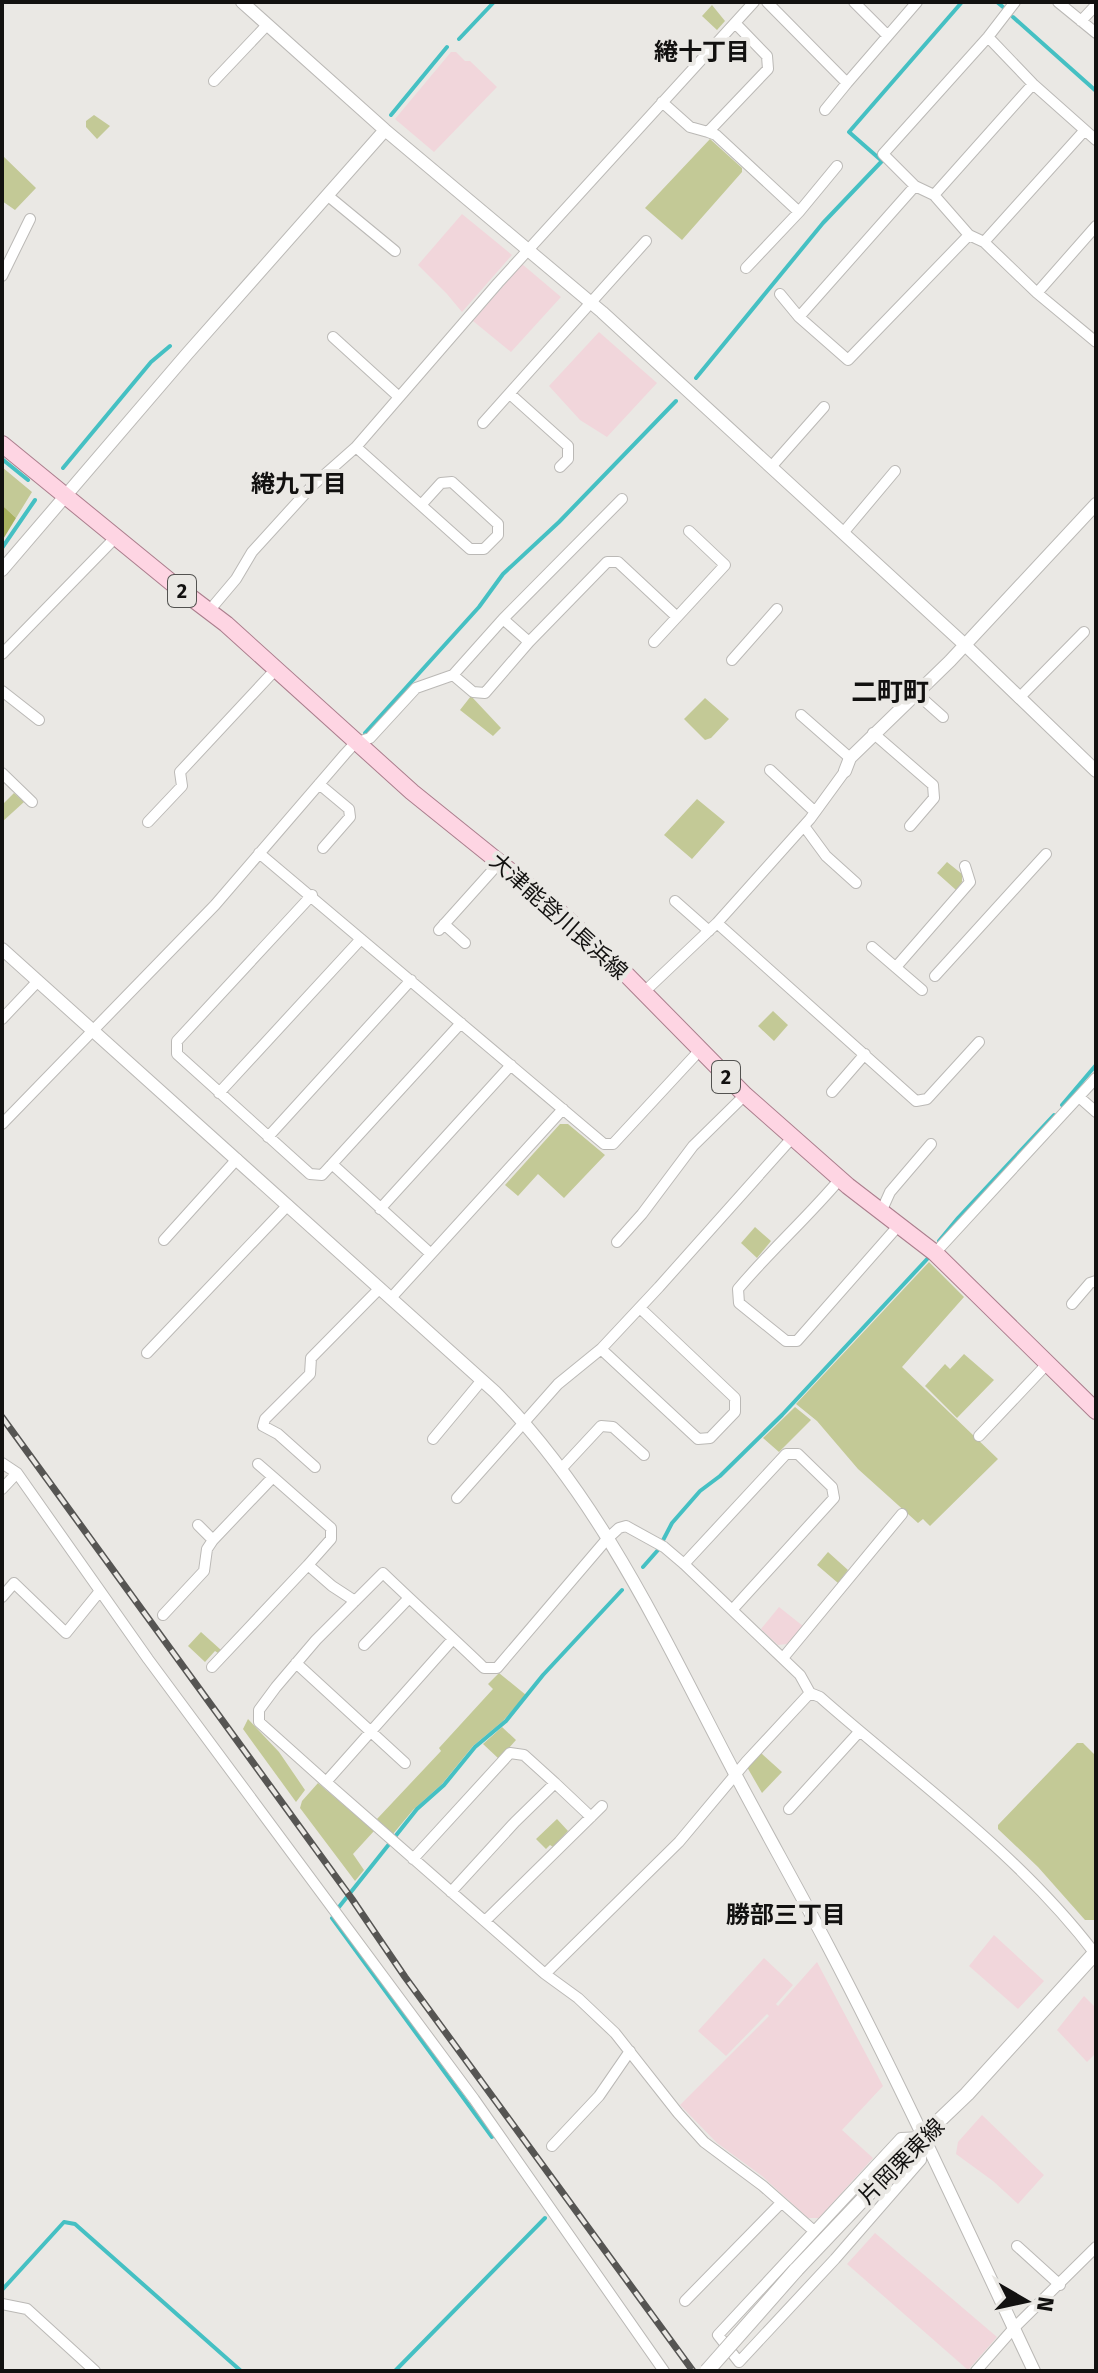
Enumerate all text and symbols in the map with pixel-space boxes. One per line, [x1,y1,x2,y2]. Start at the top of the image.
district label: 綣十丁目 [654,38,750,66]
district label: 綣九丁目 [251,470,347,498]
road number: 2 [168,575,196,607]
district label: 二町町 [851,677,929,708]
street label: 大津能登川長浜線 [484,847,633,985]
road number: 2 [712,1061,740,1093]
district label: 勝部三丁目 [726,1901,846,1929]
street label: 片岡栗東線 [853,2113,950,2210]
north arrow [986,2261,1066,2341]
text: N [1031,2295,1060,2313]

